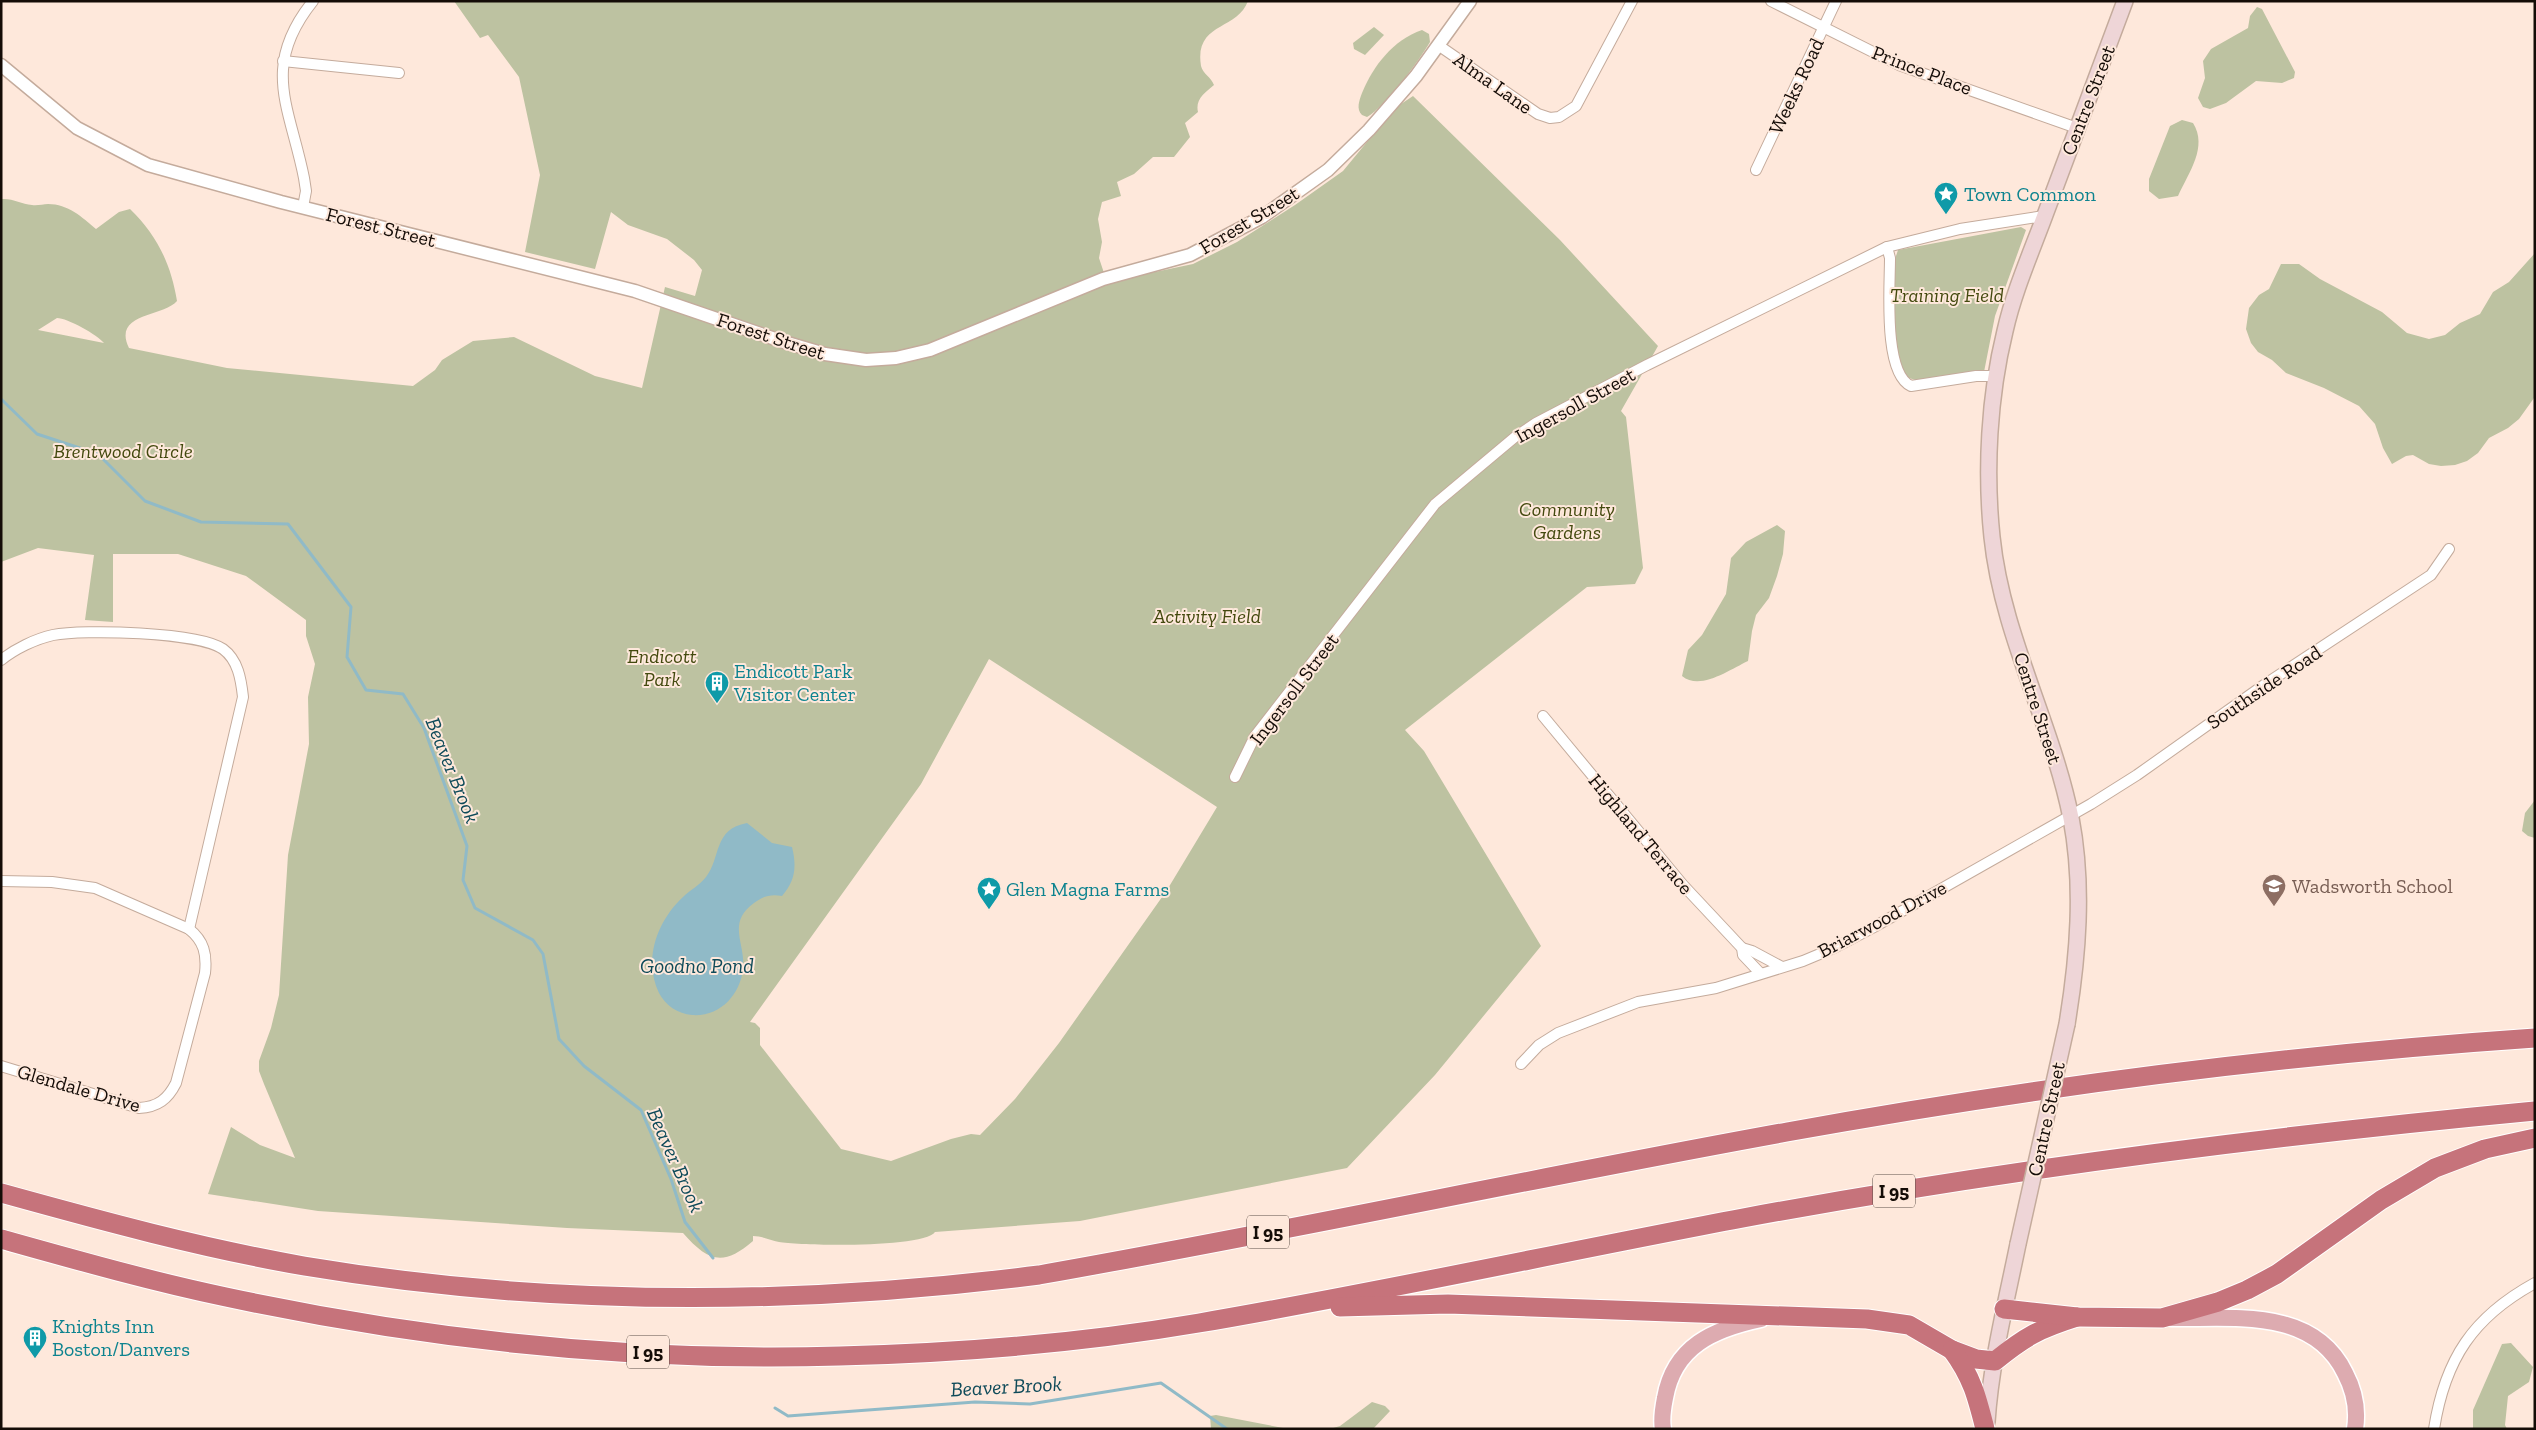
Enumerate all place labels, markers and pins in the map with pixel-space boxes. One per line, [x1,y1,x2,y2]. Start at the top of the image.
place icon: Town Common [1933,181,1959,215]
place label: Town Common [1964,182,2096,206]
place label: Endicott Park Visitor Center [733,659,856,706]
building icon: Endicott Park Visitor Center [704,670,730,704]
school or university icon: Wadsworth School [2261,873,2287,907]
place label: Wadsworth School [2292,874,2453,898]
place icon: Glen Magna Farms [976,876,1002,910]
place label: Glen Magna Farms [1006,877,1169,901]
place label: Knights Inn Boston/Danvers [52,1314,190,1361]
building icon: Knights Inn Boston/Danvers [22,1325,48,1359]

